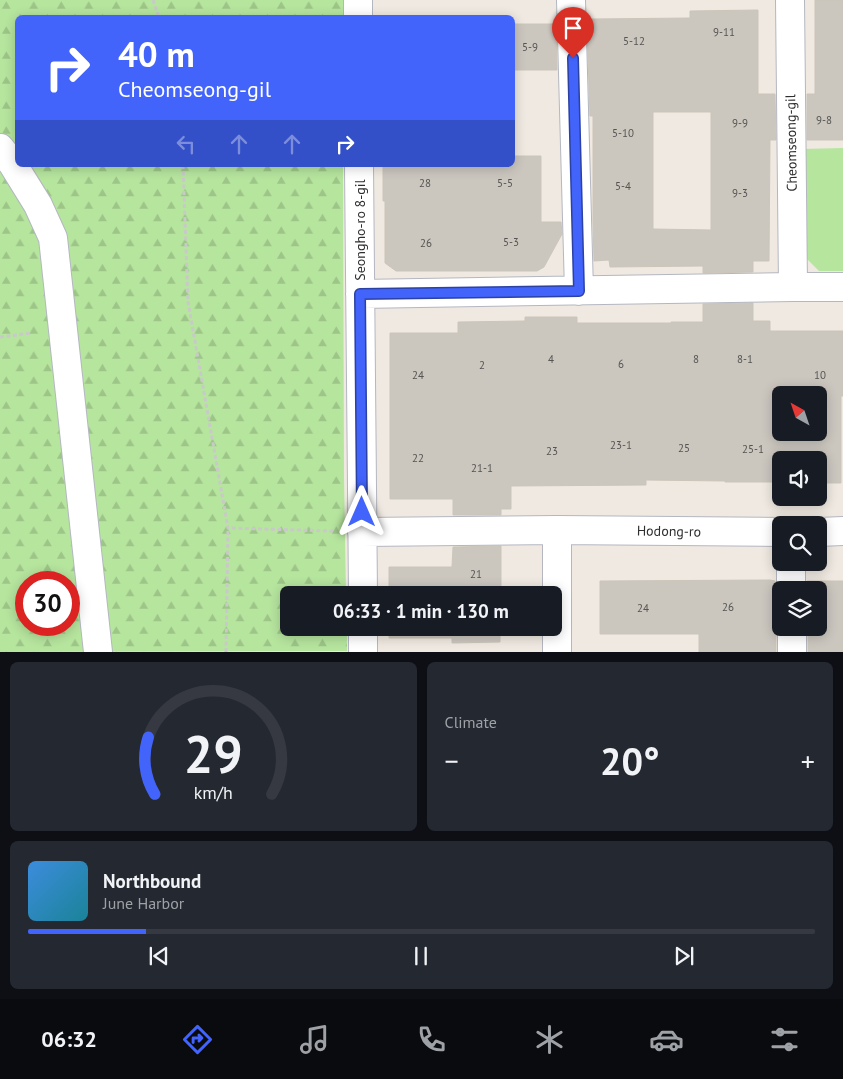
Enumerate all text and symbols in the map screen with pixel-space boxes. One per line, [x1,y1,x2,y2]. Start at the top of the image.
pin [552,7,594,58]
icon: arrive [559,14,587,42]
house number: 9-11 [713,25,735,39]
text: 40 m [118,31,195,77]
house number: 5-12 [623,34,645,48]
icon: right [35,35,100,100]
house number: 5-9 [522,40,538,54]
text: Cheomseong-gil [118,75,271,103]
street label: Cheomseong-gil [781,94,801,192]
house number: 9-8 [816,113,832,127]
house number: 9-9 [732,116,748,130]
house number: 5-10 [612,126,634,140]
icon: left [172,130,200,158]
icon: ahead [225,130,253,158]
icon: ahead [278,130,306,158]
icon: right [331,130,359,158]
house number: 28 [419,176,431,190]
house number: 5-5 [497,176,513,190]
street label: Seongho-ro 8-gil [351,179,369,281]
house number: 5-4 [615,179,631,193]
house number: 9-3 [732,186,748,200]
house number: 5-3 [503,235,519,249]
house number: 26 [420,236,432,250]
house number: 4 [548,352,554,366]
house number: 8 [693,352,699,366]
house number: 8-1 [737,352,753,366]
house number: 6 [618,357,624,371]
house number: 2 [479,358,485,372]
house number: 24 [412,368,424,382]
house number: 10 [814,368,826,382]
north arrow [772,386,828,441]
map controls [772,386,827,636]
house number: 23-1 [610,438,632,452]
house number: 25 [678,441,690,455]
house number: 25-1 [742,442,764,456]
house number: 23 [546,444,558,458]
house number: 22 [412,451,424,465]
button: sound [772,451,827,506]
house number: 21-1 [471,461,493,475]
position arrow [335,485,387,537]
button: search [772,516,827,571]
street label: Hodong-ro [637,521,701,541]
house number: 21 [470,567,482,581]
speed limit sign: 30 [15,571,80,636]
button: layers [772,581,827,636]
text: 06:33 · 1 min · 130 m [333,599,509,623]
house number: 26 [722,600,734,614]
house number: 24 [637,601,649,615]
text: Climate [445,712,497,732]
text: 29 [184,720,243,787]
text: 20° [600,736,660,785]
text: − [445,742,459,779]
text: + [801,742,815,779]
text: km/h [194,781,233,804]
text: Northbound [103,869,201,893]
text: June Harbor [103,893,184,913]
icon: previous [145,942,173,970]
icon: pause [407,942,435,970]
icon: next [670,942,698,970]
icon: directions [180,1022,215,1057]
icon: music [297,1022,332,1057]
icon: phone [414,1022,449,1057]
icon: climate [532,1022,567,1057]
icon: car [649,1022,684,1057]
icon: filters [767,1022,802,1057]
text: 06:32 [41,1025,97,1053]

